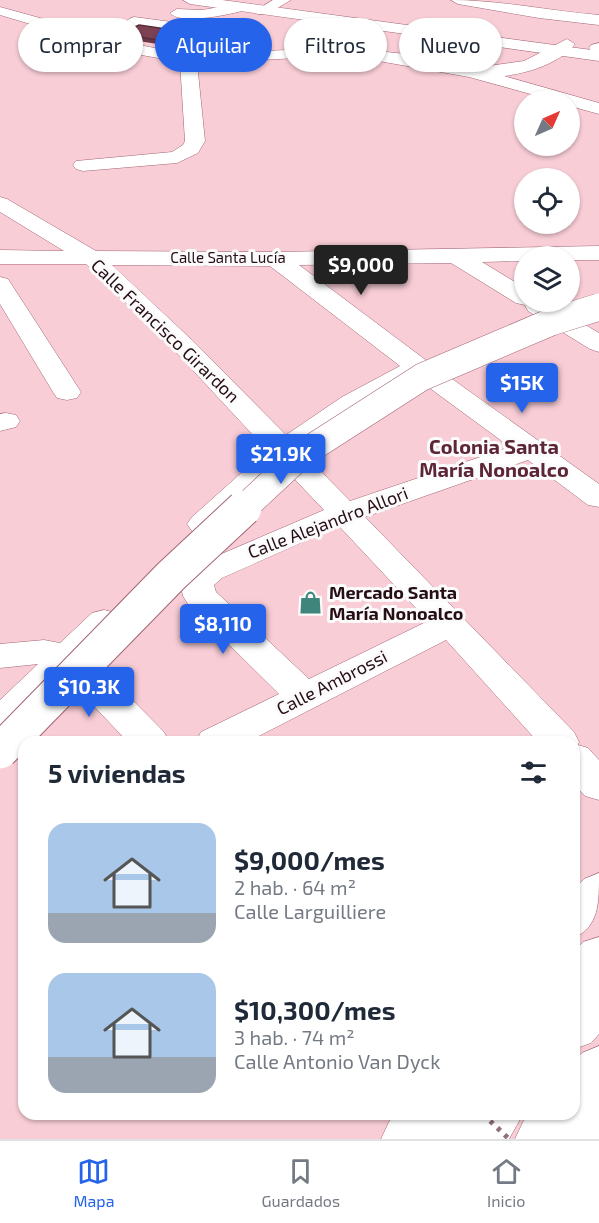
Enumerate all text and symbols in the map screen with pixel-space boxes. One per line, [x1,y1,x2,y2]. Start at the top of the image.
chip: Comprar [18,18,143,72]
chip: Alquilar [155,18,272,72]
chip: Filtros [284,18,387,72]
chip: Nuevo [399,18,502,72]
north arrow [514,90,580,156]
map controls [514,90,580,312]
button: locate [514,168,580,234]
pin: $9,000 [312,245,410,296]
button: layers [514,246,580,312]
street label: Calle Santa Lucía [170,248,286,266]
text: $9,000 [328,252,394,276]
street label: Calle Francisco Girardon [87,254,244,407]
pin: $15K [486,363,558,414]
text: $15K [500,370,544,394]
pin: $21.9K [232,434,330,485]
district label: Colonia Santa María Nonoalco [419,434,569,481]
text: $21.9K [250,441,312,465]
street label: Calle Alejandro Allori [244,481,411,563]
place label: Mercado Santa María Nonoalco [329,581,463,624]
shop icon: Mercado Santa María Nonoalco [298,590,324,616]
pin: $8,110 [174,604,272,655]
text: $8,110 [194,611,252,635]
street label: Calle Ambrossi [273,645,391,719]
pin: $10.3K [40,667,138,718]
text: $10.3K [58,674,120,698]
icon: filters [517,756,550,789]
text: 5 viviendas [48,757,186,788]
text: $9,000/mes [234,844,385,875]
icon: home [96,847,168,919]
text: 2 hab. · 64 m² [234,875,356,899]
text: Calle Larguilliere [234,899,386,923]
text: $10,300/mes [234,994,395,1025]
icon: home [96,997,168,1069]
text: 3 hab. · 74 m² [234,1025,355,1049]
text: Calle Antonio Van Dyck [234,1049,440,1073]
tab: Mapa [74,1155,114,1210]
tab: Guardados [261,1155,340,1210]
tab: Inicio [487,1155,525,1210]

